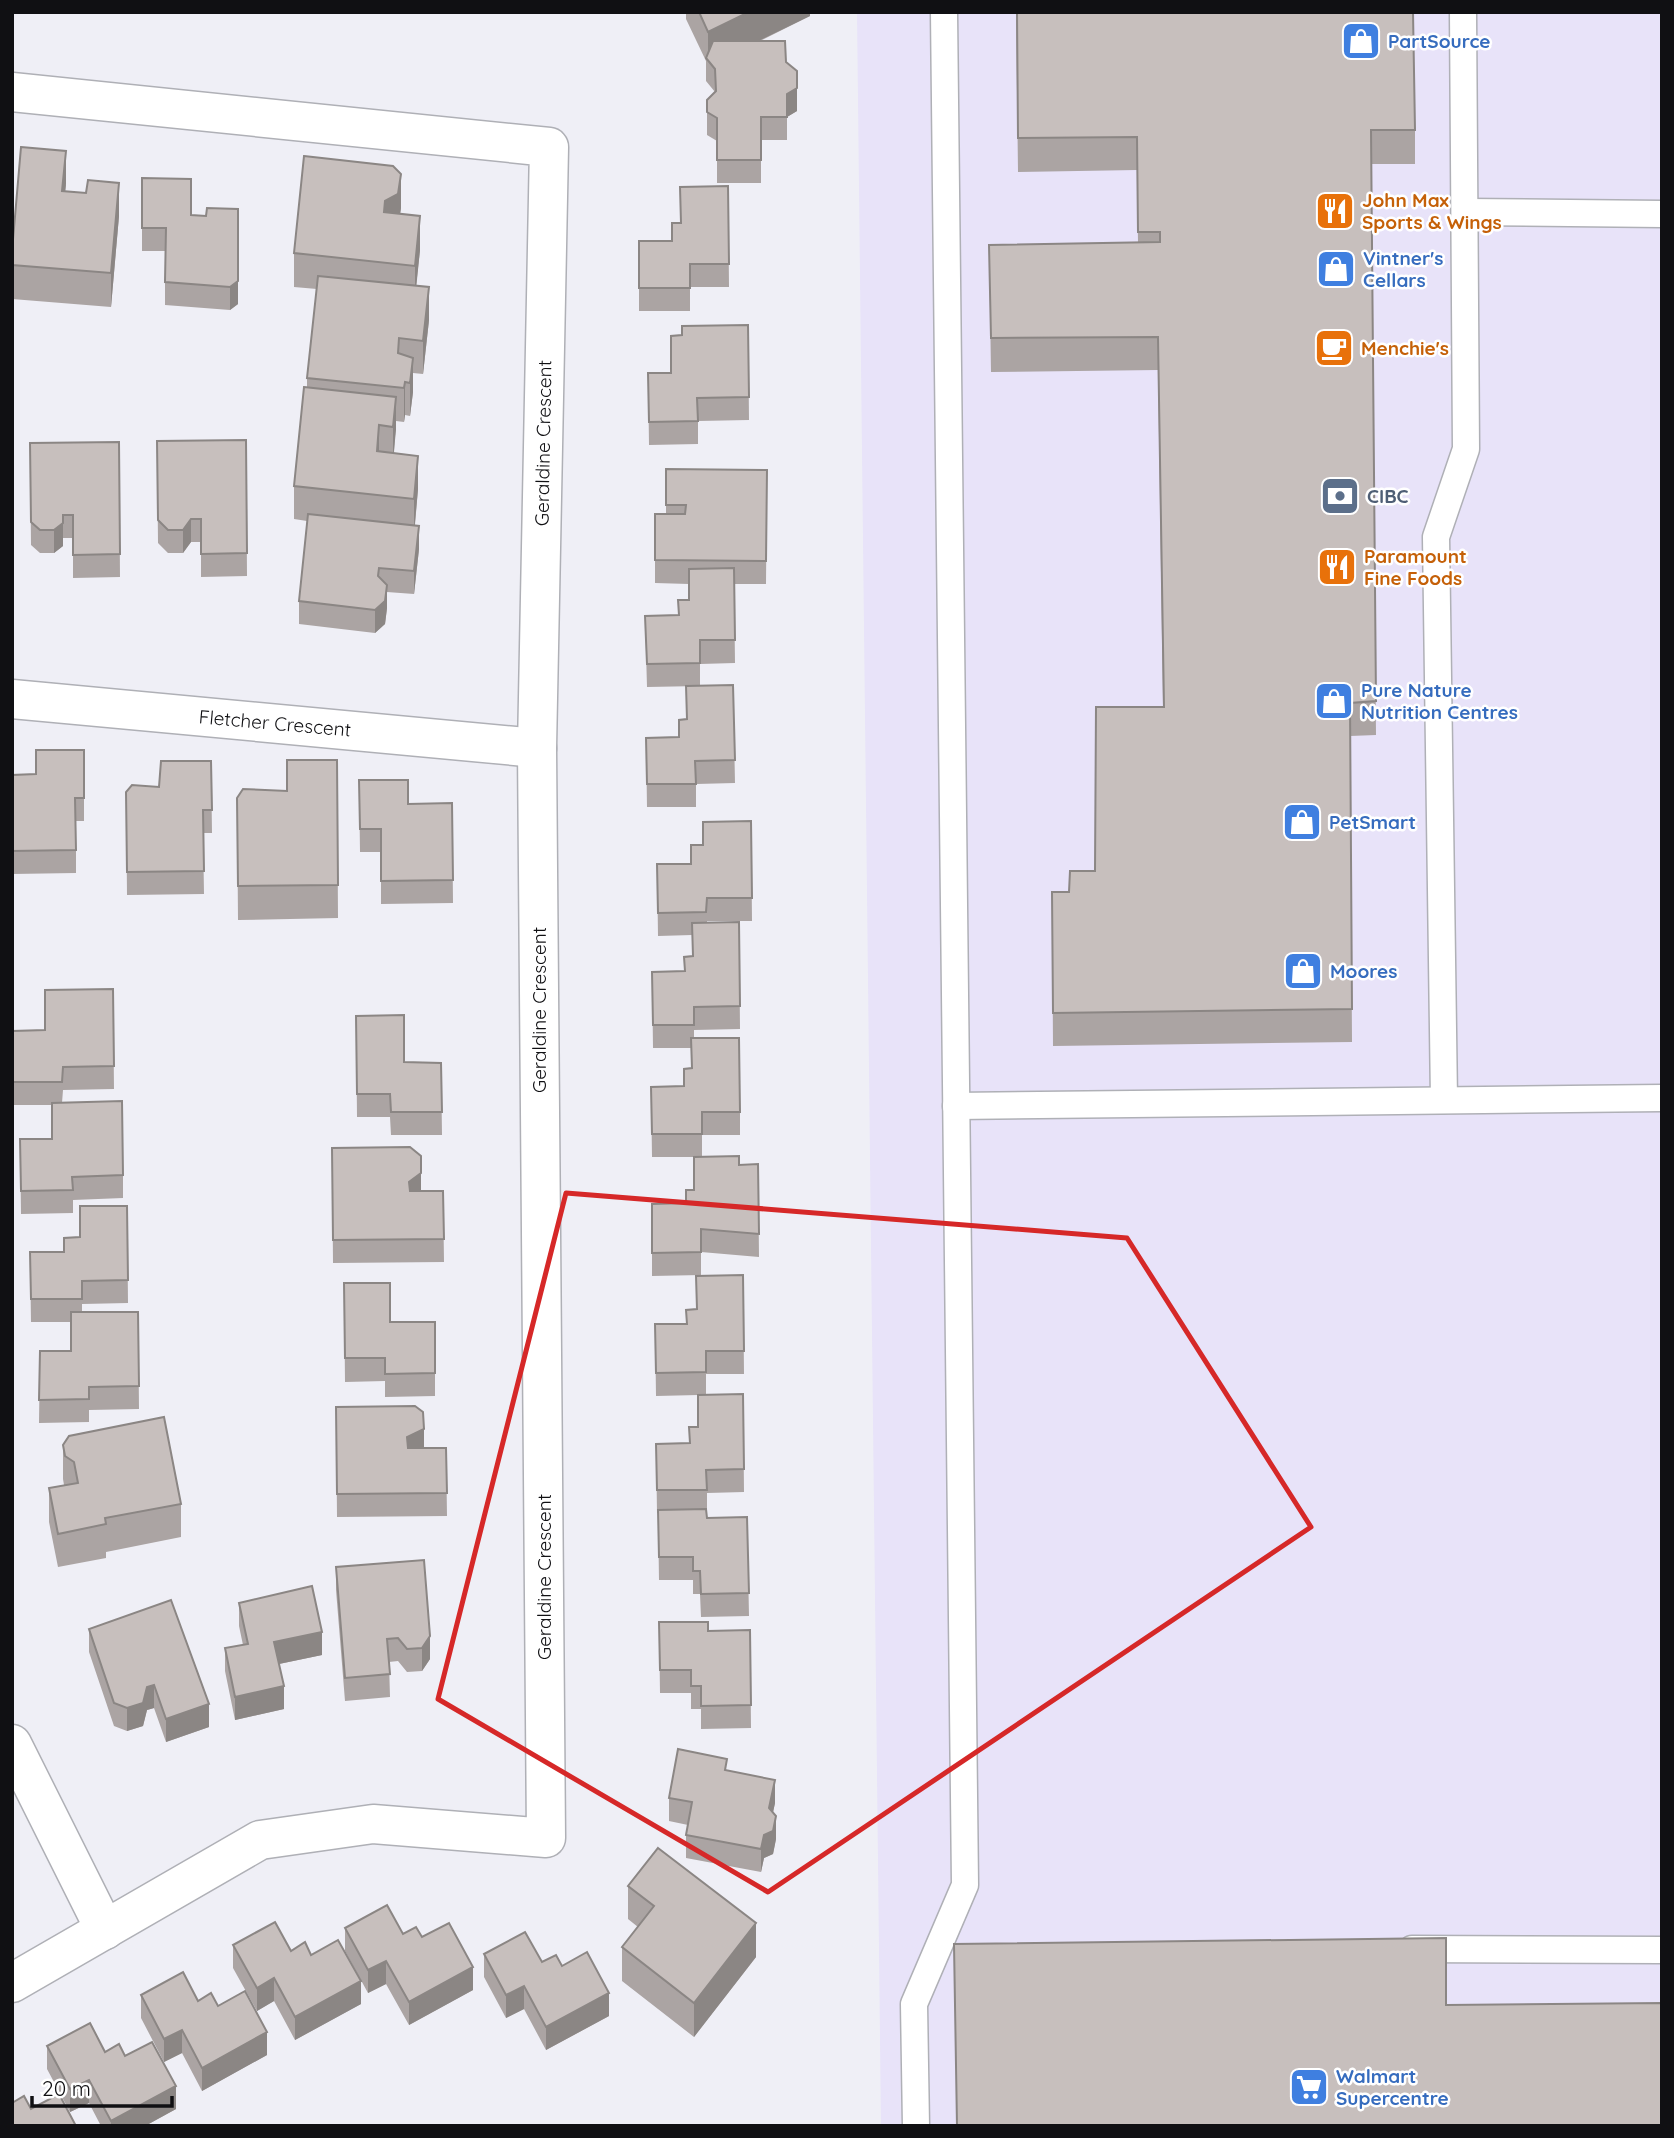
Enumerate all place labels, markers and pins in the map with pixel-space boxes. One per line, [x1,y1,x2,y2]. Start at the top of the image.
shop icon: PartSource [1340,20,1382,62]
place label: PartSource [1388,29,1491,53]
place label: John Max Sports & Wings [1362,188,1502,234]
restaurant icon: John Max Sports & Wings [1314,190,1356,232]
place label: Vintner's Cellars [1363,246,1443,292]
shop icon: Vintner's Cellars [1315,248,1357,290]
cafe icon: Menchie's [1313,327,1355,369]
place label: Menchie's [1361,336,1449,360]
bank icon: CIBC [1319,475,1361,517]
place label: CIBC [1367,484,1409,508]
place label: Paramount Fine Foods [1364,544,1467,590]
restaurant icon: Paramount Fine Foods [1316,546,1358,588]
place label: Pure Nature Nutrition Centres [1361,678,1518,724]
shop icon: Pure Nature Nutrition Centres [1313,680,1355,722]
shop icon: PetSmart [1281,801,1323,843]
place label: PetSmart [1329,810,1416,834]
shop icon: Moores [1282,950,1324,992]
place label: Moores [1330,959,1397,983]
place label: Walmart Supercentre [1336,2064,1449,2110]
supermarket icon: Walmart Supercentre [1288,2066,1330,2108]

